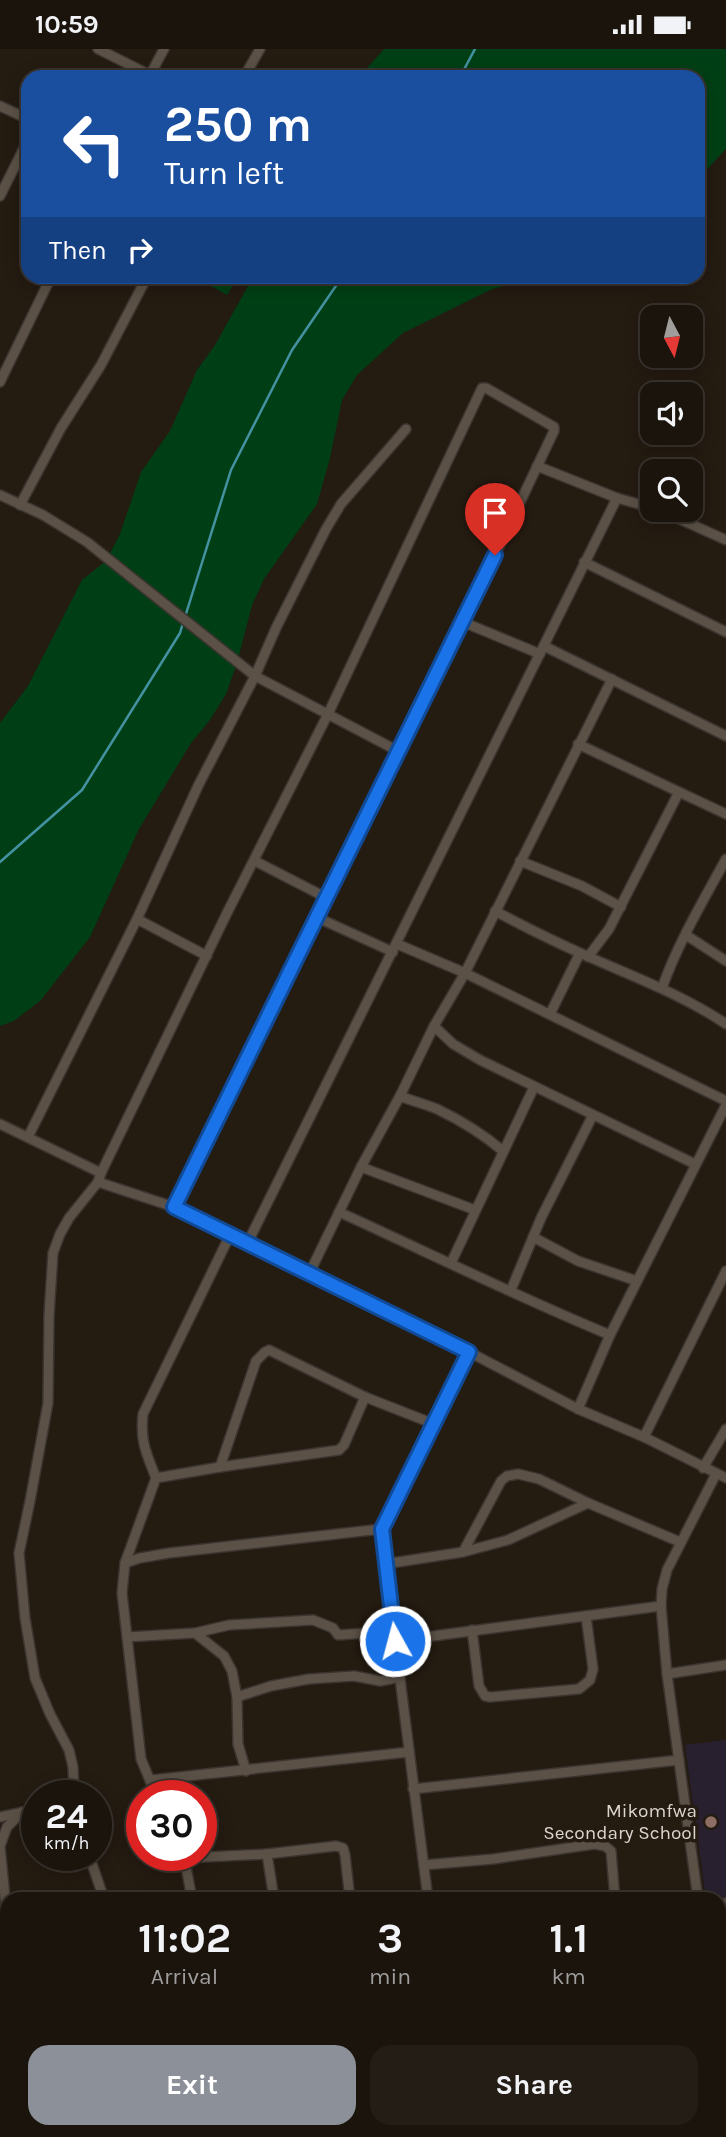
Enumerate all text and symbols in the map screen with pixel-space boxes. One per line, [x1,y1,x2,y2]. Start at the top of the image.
text: 10:59 [35,9,99,40]
text: 250 m [164,96,312,153]
icon: left [49,98,140,189]
text: Turn left [164,155,284,192]
icon: right [121,231,159,269]
text: Then [49,235,107,266]
north arrow [640,305,704,367]
map controls [640,305,703,522]
button: sound [640,382,703,445]
button: search [640,459,703,522]
pin [465,483,525,555]
icon: arrive [476,494,514,532]
position arrow [358,1604,432,1678]
speed limit sign: 30 [126,1780,217,1871]
text: 24 [46,1796,88,1837]
place label: Mikomfwa Secondary School [543,1800,697,1844]
marker: Mikomfwa Secondary School [703,1814,719,1830]
text: km/h [44,1832,89,1854]
text: 11:02 [138,1913,231,1963]
text: 3 [377,1913,403,1963]
text: 1.1 [549,1913,588,1963]
text: Arrival [151,1963,218,1990]
text: min [369,1963,411,1990]
text: km [551,1963,586,1990]
button: Exit [28,2045,356,2125]
button: Share [370,2045,698,2125]

